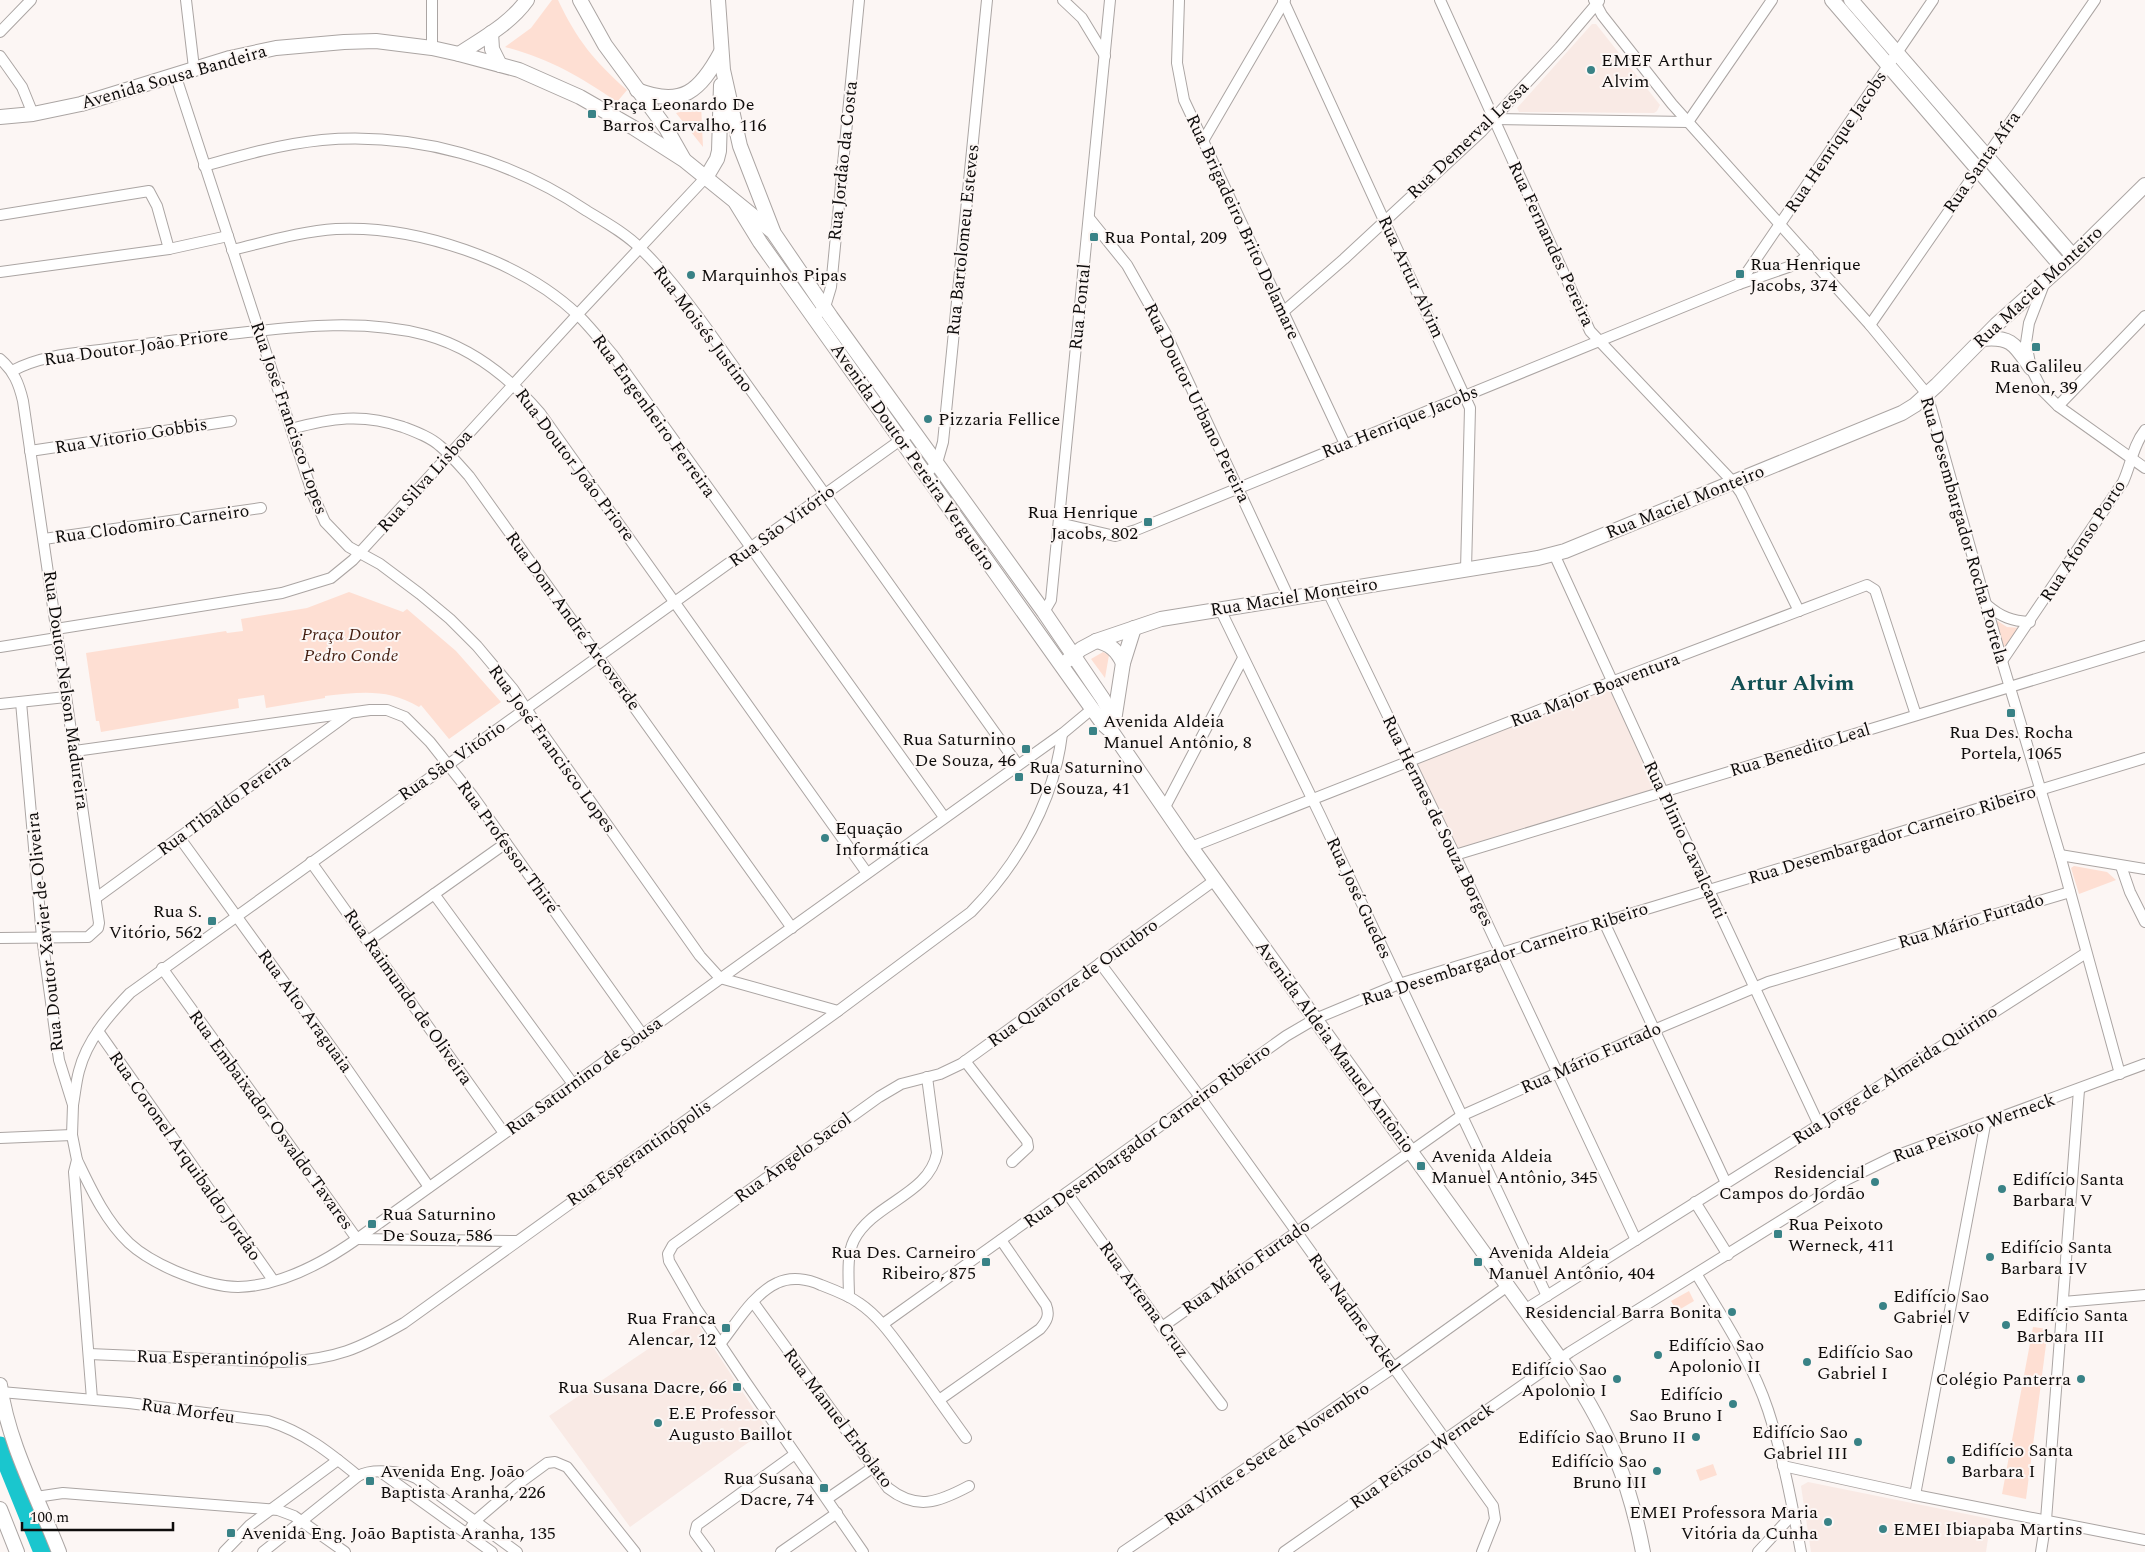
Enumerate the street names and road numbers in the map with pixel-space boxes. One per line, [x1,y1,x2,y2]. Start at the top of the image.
street label: Avenida Sousa Bandeira [78,38,270,116]
street label: Rua Henrique Jacobs [1778,65,1894,219]
street label: Rua Demerval Lessa [1401,74,1535,206]
street label: Rua Jordão da Costa [821,79,865,242]
street label: Rua Santa Afra [1937,105,2027,219]
street label: Rua Brigadeiro Brito Delamare [1179,110,1307,344]
street label: Rua Bartolomeu Esteves [940,143,986,337]
street label: Rua Fernandes Pereira [1501,157,1601,331]
street label: Rua Artur Alvim [1371,211,1451,343]
street label: Rua Maciel Monteiro [1967,219,2109,355]
street label: Rua Moisés Justino [646,260,760,398]
street label: Rua Pontal [1062,262,1098,352]
street label: Rua Doutor Urbano Pereira [1137,299,1257,508]
street label: Rua José Francisco Lopes [243,318,335,518]
street label: Rua Doutor João Priore [42,321,230,373]
street label: Rua Engenheiro Ferreira [585,329,723,504]
street label: Avenida Doutor Pereira Vergueiro [824,338,1002,576]
street label: Rua Henrique Jacobs [1318,378,1482,466]
street label: Rua Doutor João Priore [508,383,642,547]
street label: Rua Desembargador Rocha Portela [1913,393,2015,667]
street label: Rua Vitorio Gobbis [53,411,209,461]
street label: Rua Silva Lisboa [371,423,479,539]
street label: Rua Maciel Monteiro [1602,458,1768,546]
street label: Rua Afonso Porto [2033,475,2133,607]
street label: Rua São Vitório [723,478,841,574]
street label: Rua Clodomiro Carneiro [53,497,251,551]
street label: Rua Dom André Arcoverde [499,526,647,716]
street label: Rua Doutor Nelson Madureira [36,569,96,812]
street label: Rua Maciel Monteiro [1208,570,1380,624]
street label: Rua Major Boaventura [1506,645,1684,735]
street label: Rua José Francisco Lopes [482,659,622,839]
street label: Rua Hermes de Souza Borges [1375,711,1501,931]
street label: Rua São Vitório [393,714,511,808]
street label: Rua Benedito Leal [1726,716,1874,784]
street label: Rua Tibaldo Pereira [152,747,296,863]
street label: Rua Plinio Cavalcanti [1636,756,1734,924]
street label: Rua Professor Thiré [450,775,566,920]
street label: Rua Desembargador Carneiro Ribeiro [1745,778,2039,892]
street label: Rua Doutor Xavier de Oliveira [19,811,71,1053]
street label: Rua José Guedes [1319,833,1399,963]
street label: Rua Mário Furtado [1895,886,2047,956]
street label: Rua Desembargador Carneiro Ribeiro [1358,895,1652,1013]
street label: Rua Raimundo de Oliveira [337,903,479,1091]
street label: Rua Quatorze de Outubro [982,912,1164,1054]
street label: Avenida Aldeia Manuel Antônio [1249,935,1421,1159]
street label: Rua Alto Araguaia [251,944,359,1079]
street label: Rua Jorge de Almeida Quirino [1787,998,2003,1152]
street label: Rua Embaixador Osvaldo Tavares [182,1004,360,1236]
street label: Rua Saturnino de Sousa [500,1010,668,1142]
street label: Rua Mário Furtado [1516,1015,1666,1101]
street label: Rua Desembargador Carneiro Ribeiro [1018,1037,1276,1235]
street label: Rua Coronel Arquibaldo Jordão [102,1045,268,1267]
street label: Rua Peixoto Werneck [1889,1086,2059,1170]
street label: Rua Esperantinópolis [561,1093,717,1213]
street label: Rua Ângelo Sacol [729,1106,857,1210]
street label: Rua Mário Furtado [1176,1213,1316,1321]
street label: Rua Artema Cruz [1092,1236,1196,1364]
street label: Rua Nadme Ackel [1301,1247,1407,1379]
street label: Rua Manuel Erbolato [776,1342,900,1494]
street label: Rua Esperantinópolis [136,1343,308,1373]
street label: Rua Vinte e Sete de Novembro [1159,1375,1375,1533]
street label: Rua Morfeu [139,1391,237,1431]
street label: Rua Peixoto Werneck [1344,1396,1500,1516]

